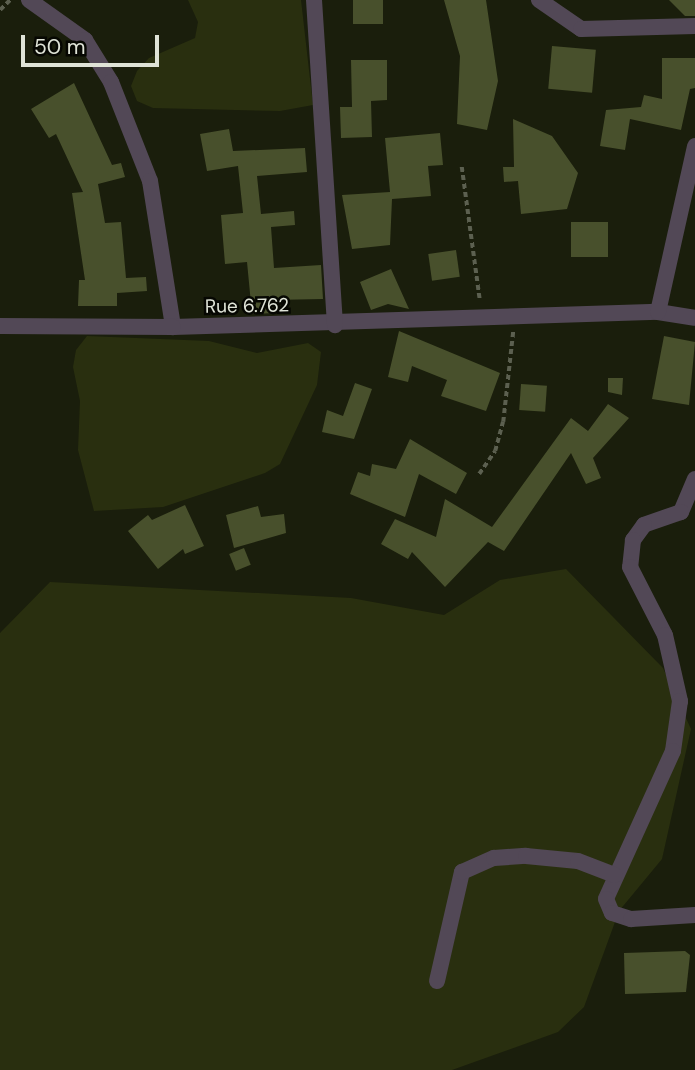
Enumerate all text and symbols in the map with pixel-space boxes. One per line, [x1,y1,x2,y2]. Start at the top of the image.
scale bar [24,21,163,65]
text: 50 m [34,33,85,61]
street label: Rue 6.762 [205,294,289,318]

